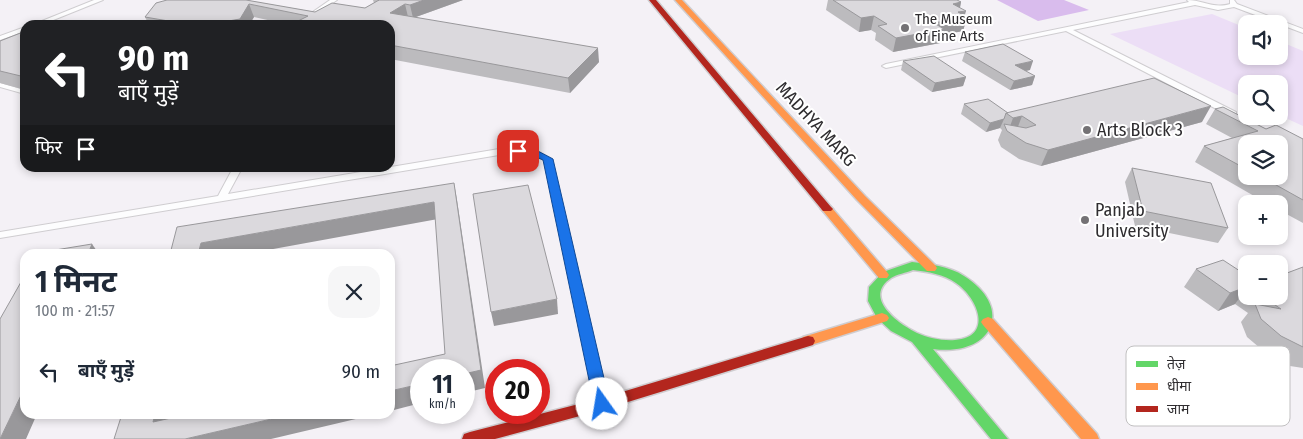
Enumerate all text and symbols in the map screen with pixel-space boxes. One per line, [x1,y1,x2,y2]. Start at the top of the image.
place label: The Museum of Fine Arts [915,10,993,45]
map controls [1238,15,1288,305]
button: sound [1238,15,1288,65]
marker: The Museum of Fine Arts [899,22,911,34]
text: 90 m [118,37,189,79]
icon: left [35,40,100,105]
button: search [1238,75,1288,125]
street label: MADHYA MARG [771,77,861,171]
text: बाएँ मुड़ें [118,79,179,106]
place label: Arts Block 3 [1097,119,1183,141]
marker: Arts Block 3 [1081,124,1093,136]
pin [497,130,539,172]
icon: arrive [72,135,100,163]
button: layers [1238,135,1288,185]
text: फिर [35,136,62,159]
icon: arrive [504,137,532,165]
button: + [1238,195,1288,245]
place label: Panjab University [1095,199,1169,242]
marker: Panjab University [1079,214,1091,226]
button: − [1238,255,1288,305]
text: 1 मिनट [35,264,117,300]
button: close [328,266,380,318]
text: 100 m · 21:57 [35,301,115,320]
legend [1126,346,1290,426]
text: तेज़ [1167,355,1186,373]
icon: left [35,358,63,386]
text: बाएँ मुड़ें [78,359,134,382]
speed limit sign: 20 [485,359,550,424]
text: 90 m [342,360,380,383]
text: 11 [432,370,453,400]
position arrow [575,377,627,429]
text: धीमा [1167,378,1192,395]
text: km/h [429,397,456,411]
text: जाम [1167,401,1190,418]

